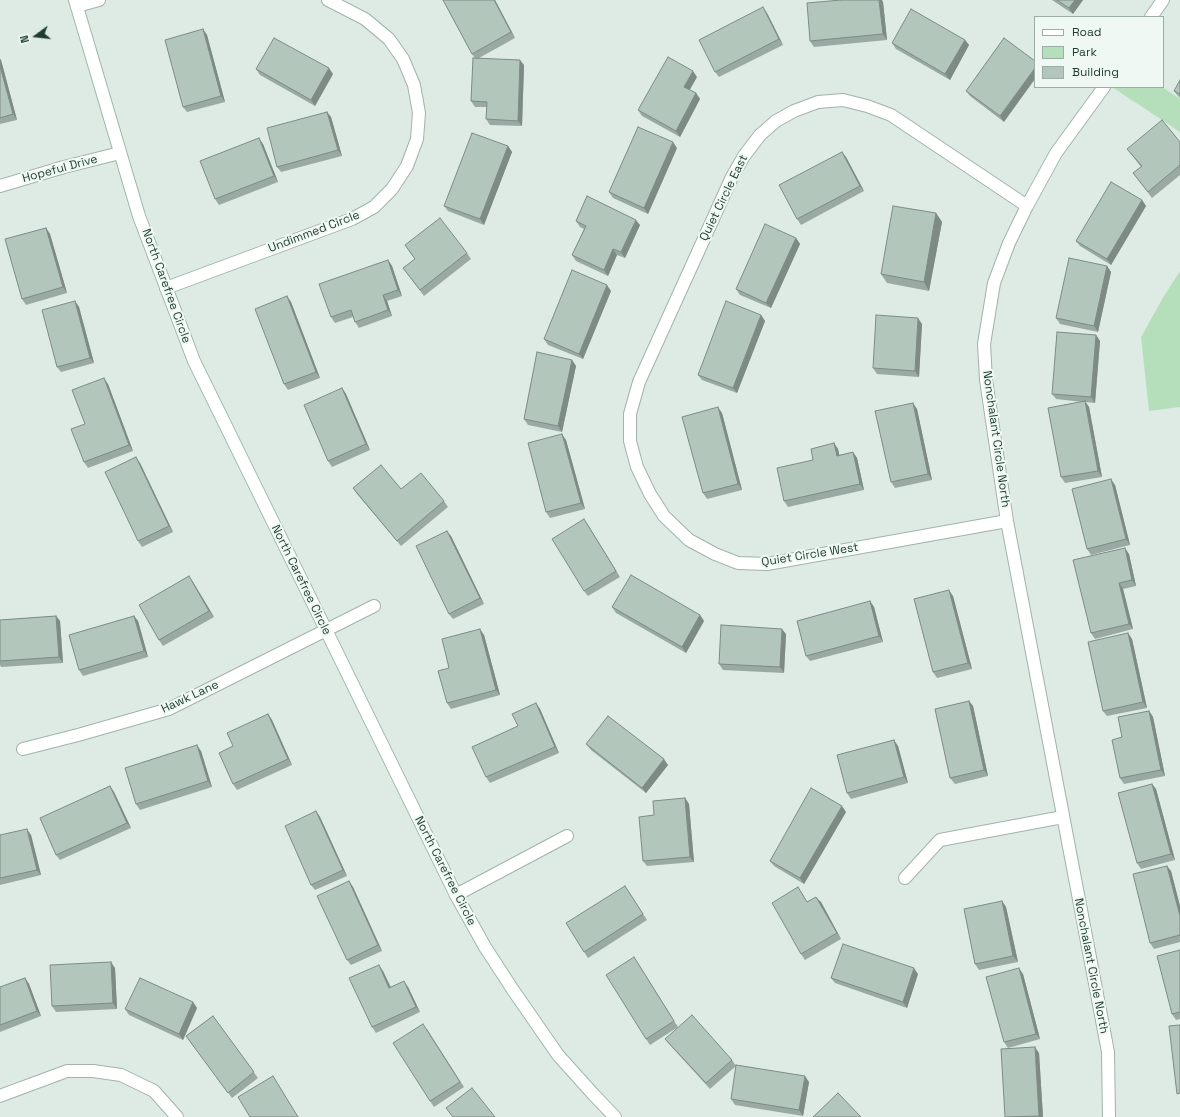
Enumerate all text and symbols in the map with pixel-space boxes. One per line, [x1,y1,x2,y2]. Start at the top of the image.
north arrow [16,16,56,56]
legend [1034,16,1164,88]
text: Road [1072,24,1101,40]
text: N [17,34,32,44]
text: Park [1072,44,1097,60]
text: Building [1072,64,1119,80]
street label: Hopeful Drive [21,152,99,186]
street label: Quiet Circle East [697,152,751,244]
street label: Undimmed Circle [266,208,362,256]
street label: North Carefree Circle [139,227,193,345]
street label: Nonchalant Circle North [979,370,1013,508]
street label: North Carefree Circle [268,523,334,637]
street label: Quiet Circle West [760,540,860,570]
street label: Hawk Lane [159,677,221,717]
street label: North Carefree Circle [411,814,479,928]
street label: Nonchalant Circle North [1071,897,1111,1035]

